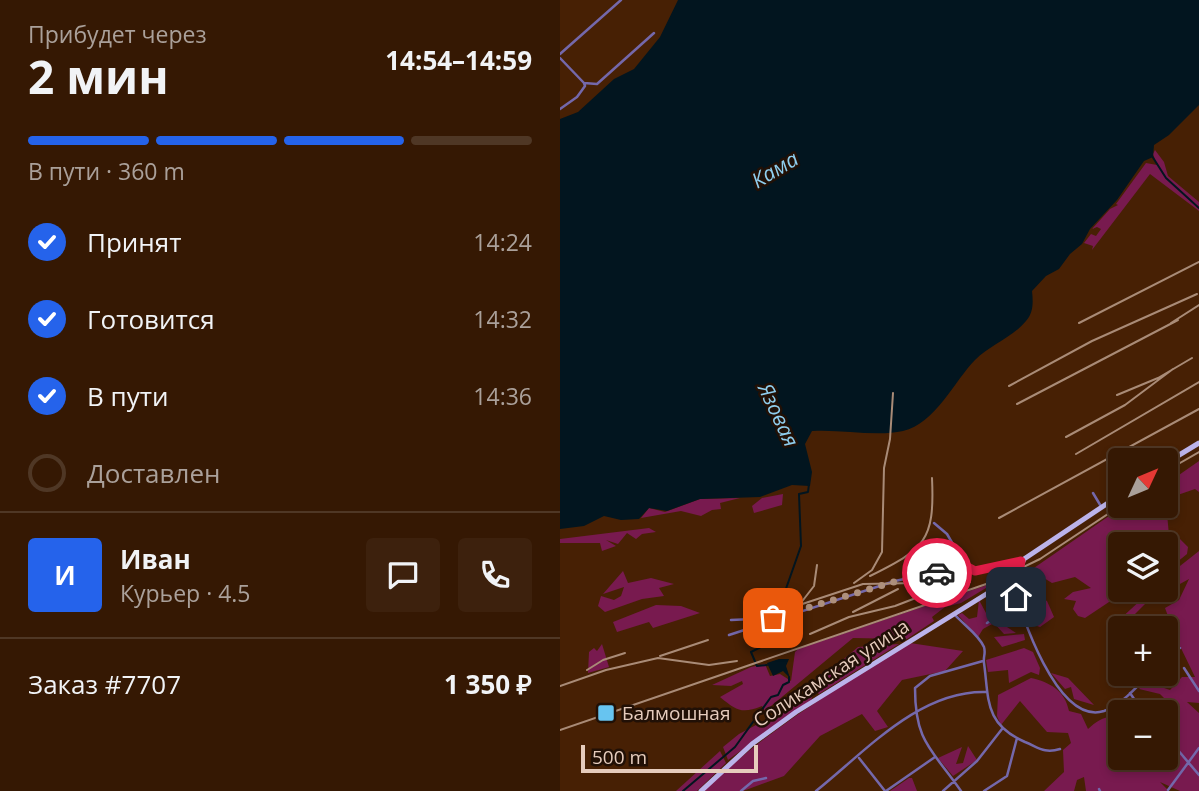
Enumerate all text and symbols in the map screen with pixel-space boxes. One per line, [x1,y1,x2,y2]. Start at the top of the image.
text: Прибудет через [28,18,207,50]
text: 14:54–14:59 [385,42,532,78]
text: 2 мин [28,45,169,107]
water label: Кама [746,144,803,194]
text: В пути · 360 m [28,155,185,187]
icon: check [28,223,66,261]
text: Принят [87,224,181,260]
text: 14:24 [473,226,532,258]
icon: check [28,300,66,338]
text: Готовится [87,301,215,337]
text: 14:32 [473,303,532,335]
icon: check [28,377,66,415]
water label: Язовая [752,377,806,451]
text: В пути [87,378,168,414]
text: 14:36 [473,380,532,412]
north arrow [1108,448,1178,518]
map controls [1108,448,1178,770]
text: Доставлен [87,455,220,491]
button: layers [1108,532,1178,602]
button: chat [366,538,440,612]
button: phone [458,538,532,612]
courier [902,538,972,608]
text: Иван [120,541,191,577]
icon: car [918,554,956,592]
text: И [54,557,76,593]
pin [986,567,1046,627]
text: Курьер · 4.5 [120,577,251,609]
icon: home [997,578,1035,616]
pin [743,588,803,648]
icon: bag [754,599,792,637]
street label: Соликамская улица [748,613,914,733]
button: + [1108,616,1178,686]
text: Заказ #7707 [28,666,181,702]
text: 1 350 ₽ [444,666,532,702]
place label: Балмошная [622,700,730,726]
button: − [1108,700,1178,770]
marker: Балмошная [596,703,616,723]
scale bar [581,742,758,774]
text: 500 m [592,744,647,770]

